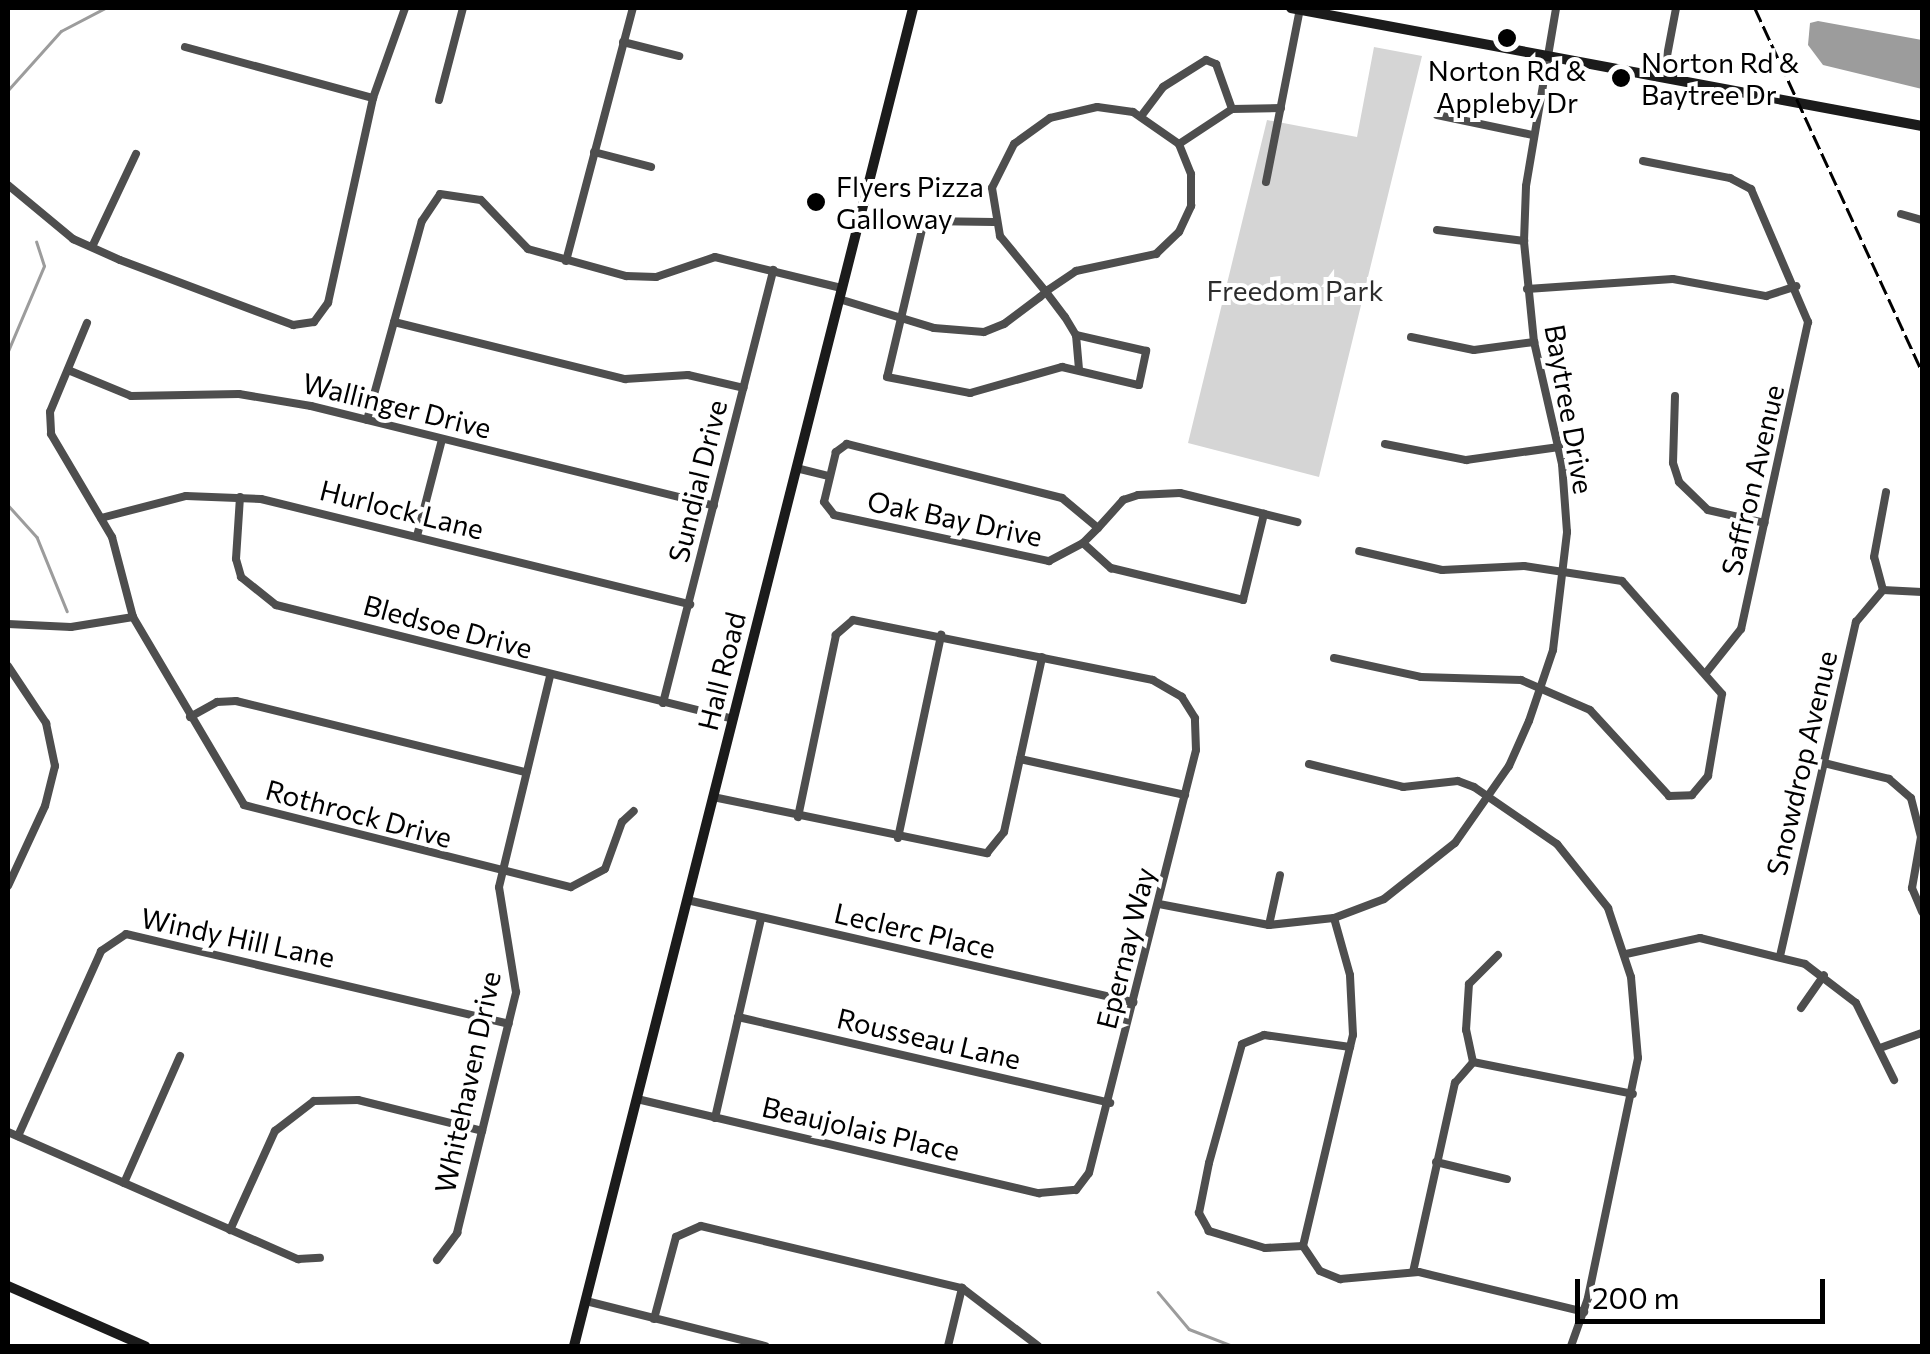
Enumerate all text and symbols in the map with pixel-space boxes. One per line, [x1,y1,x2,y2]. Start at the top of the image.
marker: Norton Rd & Appleby Dr [1496,27,1518,49]
place label: Norton Rd & Baytree Dr [1641,45,1799,111]
place label: Norton Rd & Appleby Dr [1428,53,1586,119]
marker: Norton Rd & Baytree Dr [1610,67,1632,89]
place label: Flyers Pizza Galloway [836,169,984,235]
marker: Flyers Pizza Galloway [805,191,827,213]
park label: Freedom Park [1206,273,1384,307]
street label: Baytree Drive [1539,322,1601,496]
street label: Wallinger Drive [299,365,495,445]
street label: Saffron Avenue [1714,381,1790,579]
street label: Sundial Drive [661,396,733,566]
street label: Hurlock Lane [317,472,487,546]
street label: Oak Bay Drive [864,483,1046,553]
street label: Bledsoe Drive [360,587,536,665]
street label: Hall Road [690,608,752,734]
street label: Snowdrop Avenue [1759,647,1843,879]
street label: Rothrock Drive [262,772,456,854]
street label: Epernay Way [1089,864,1161,1032]
street label: Leclerc Place [831,895,999,965]
street label: Windy Hill Lane [138,900,338,974]
street label: Whitehaven Drive [427,968,507,1196]
street label: Rousseau Lane [834,1001,1024,1075]
street label: Beaujolais Place [759,1089,963,1167]
scale bar [1580,1259,1830,1321]
text: 200 m [1592,1278,1680,1315]

